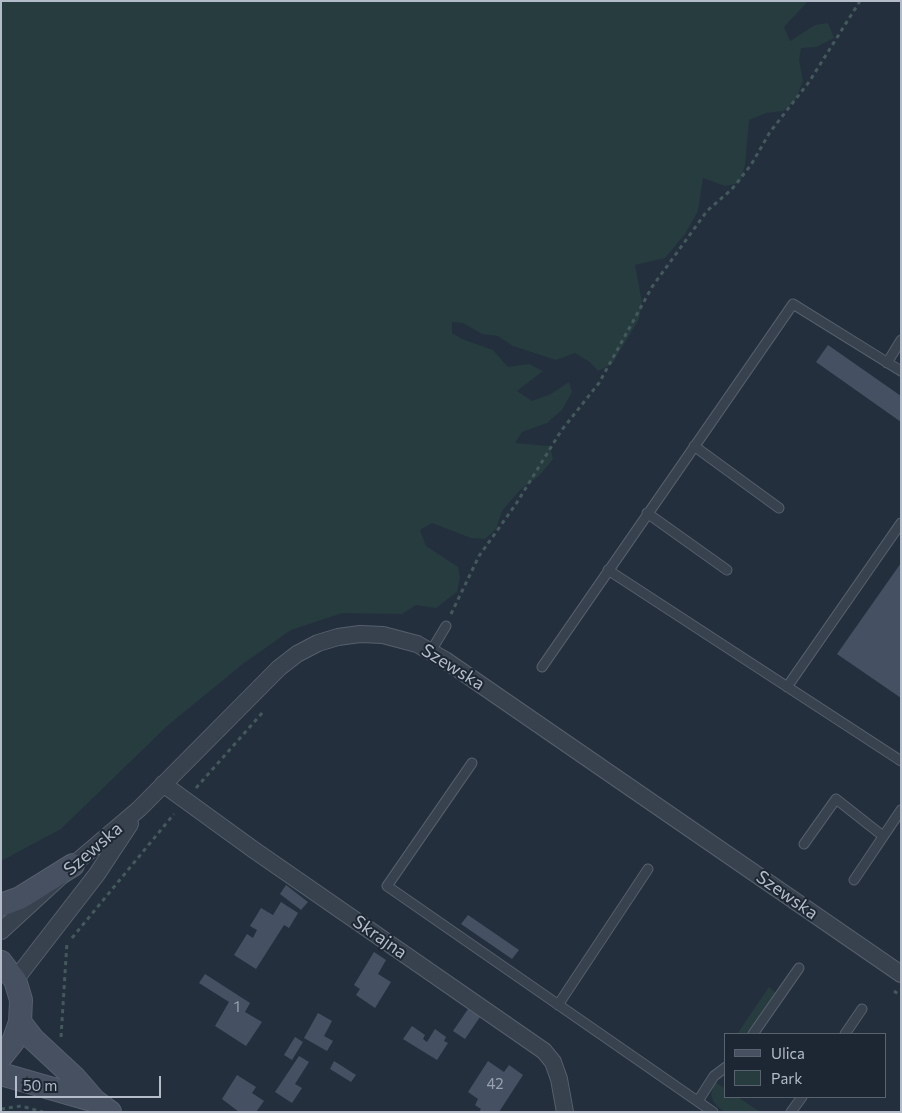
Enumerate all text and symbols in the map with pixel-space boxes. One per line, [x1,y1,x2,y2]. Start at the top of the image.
street label: Szewska [417,639,489,695]
street label: Szewska [59,818,127,880]
street label: Szewska [752,866,822,924]
street label: Skrajna [349,911,411,963]
house number: 1 [234,998,240,1016]
legend [724,1033,887,1098]
text: Ulica [771,1044,805,1062]
scale bar [18,1066,164,1098]
text: Park [771,1069,802,1087]
house number: 42 [486,1075,504,1093]
text: 50 m [23,1076,57,1094]

